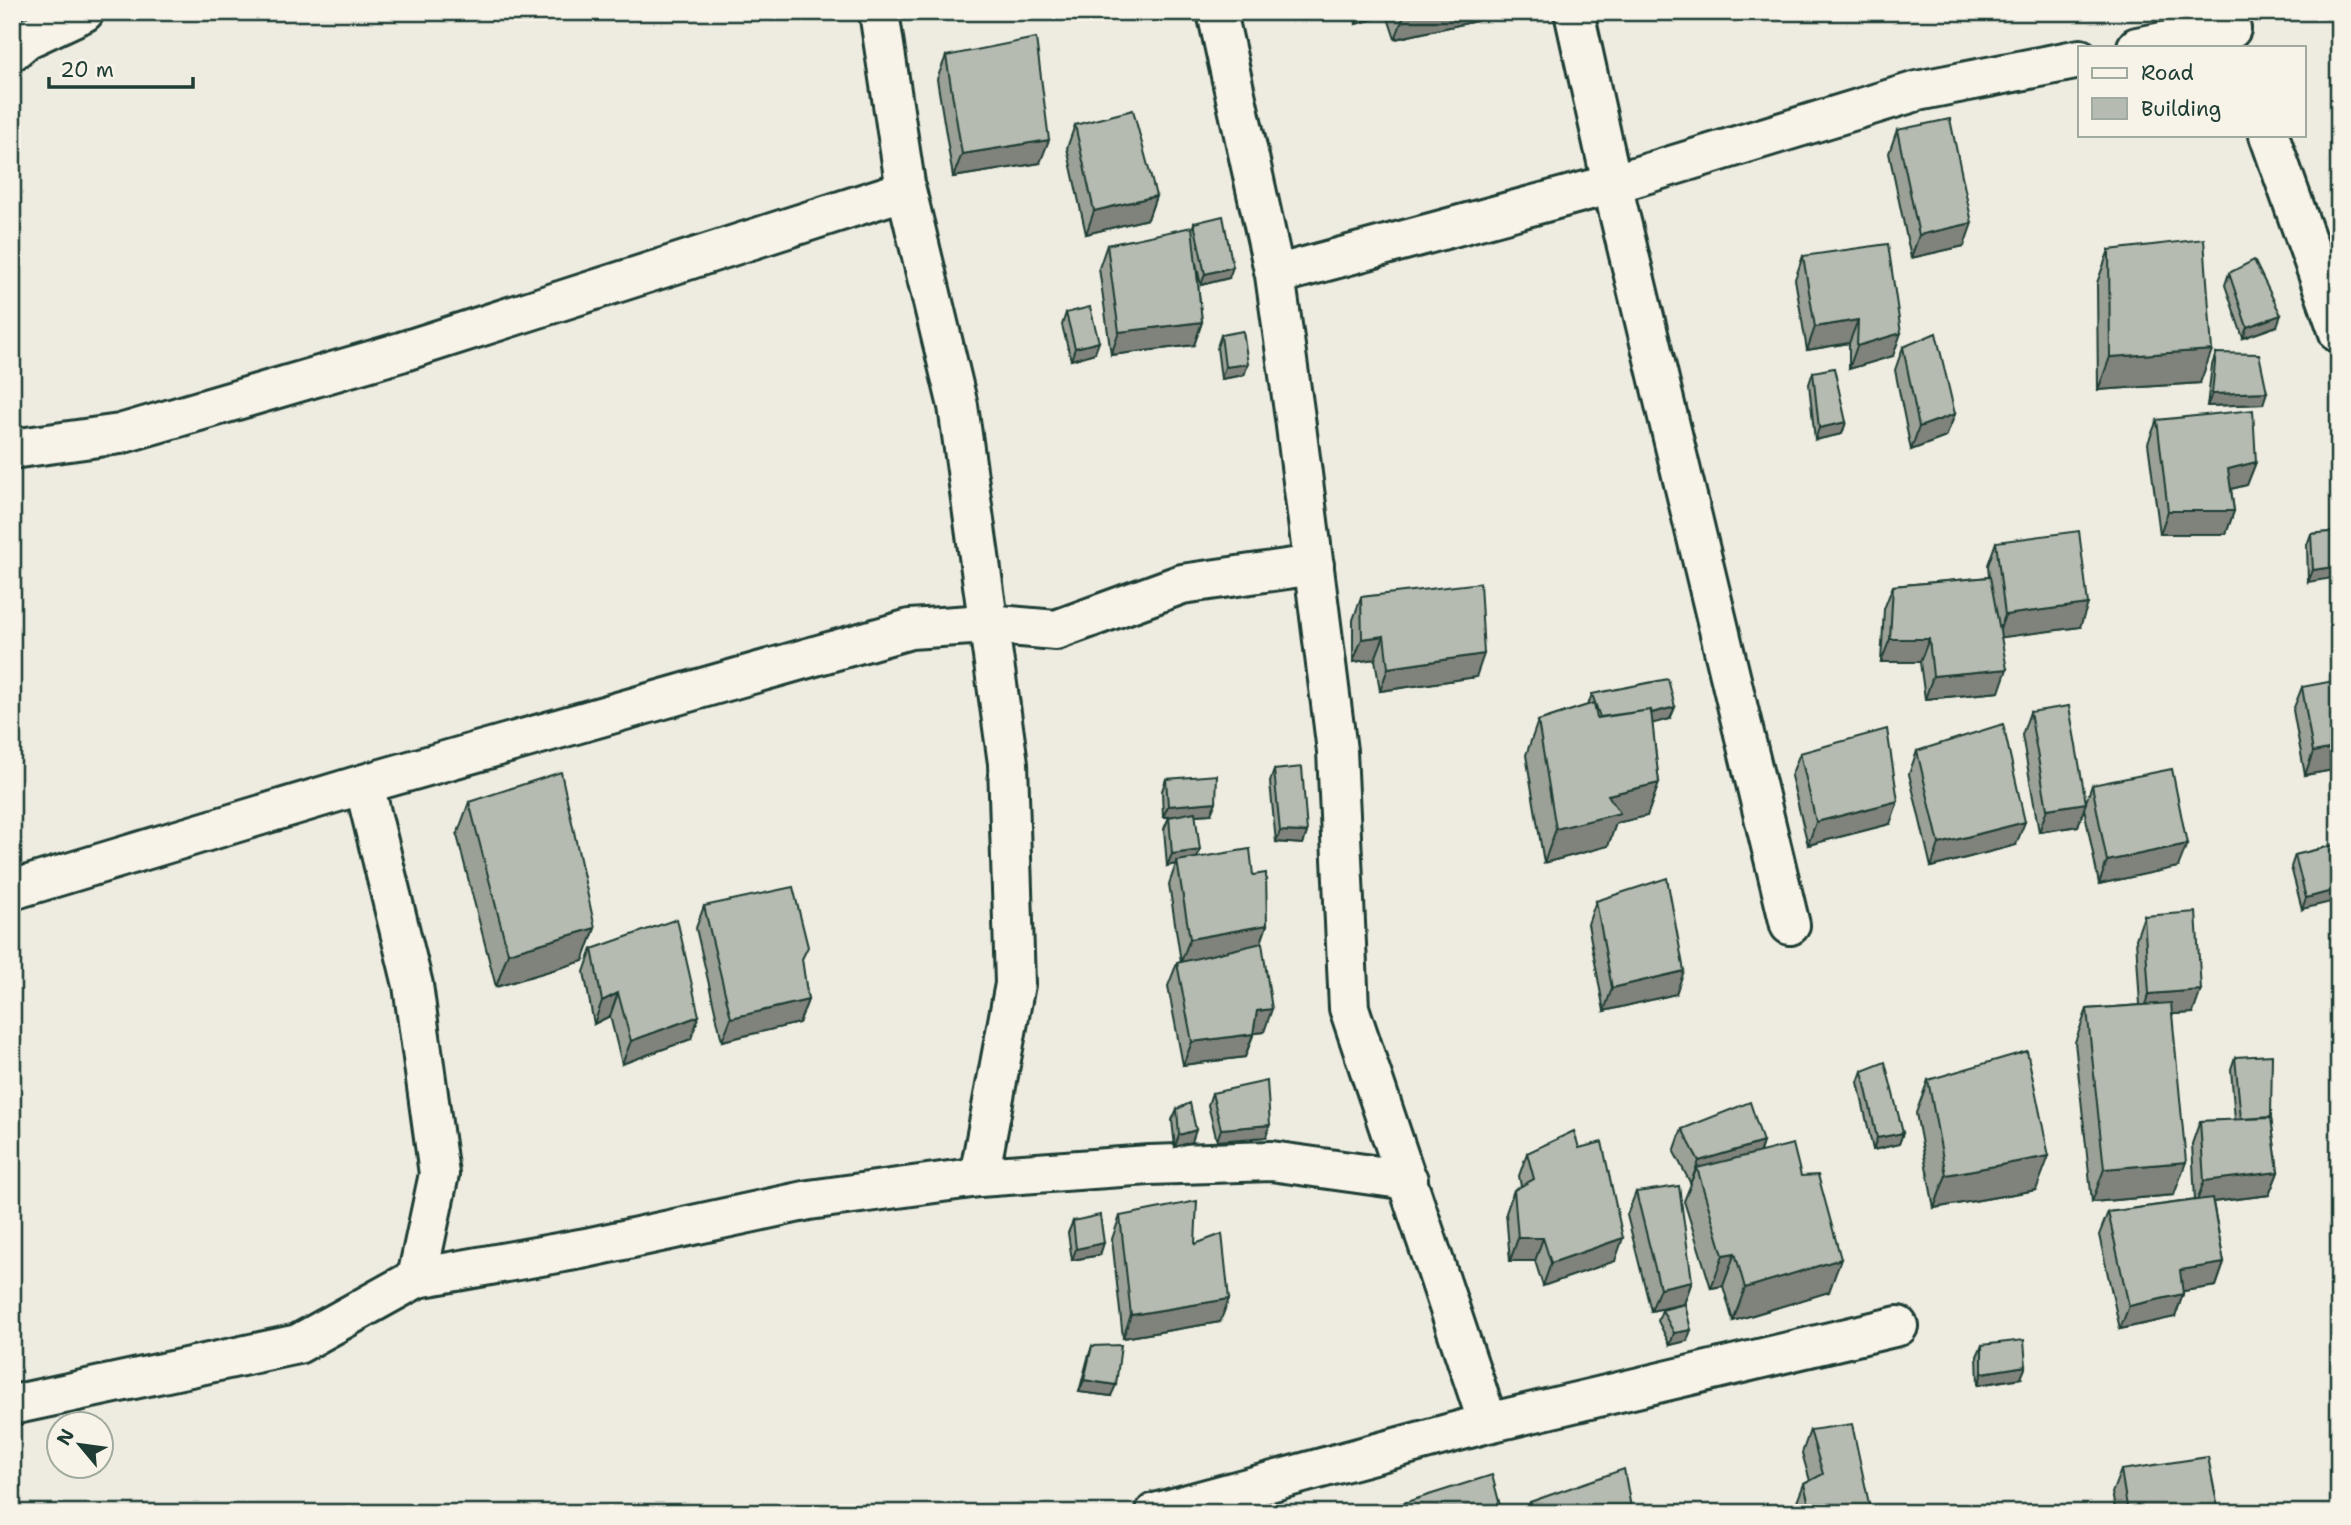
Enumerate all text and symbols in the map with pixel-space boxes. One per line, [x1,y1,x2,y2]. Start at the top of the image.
scale bar [49,46,192,90]
legend [2078,46,2306,136]
text: 20 m [60,56,114,84]
text: Road [2141,59,2194,87]
text: Building [2141,95,2221,123]
north arrow [46,1410,116,1480]
text: N [51,1424,80,1450]

